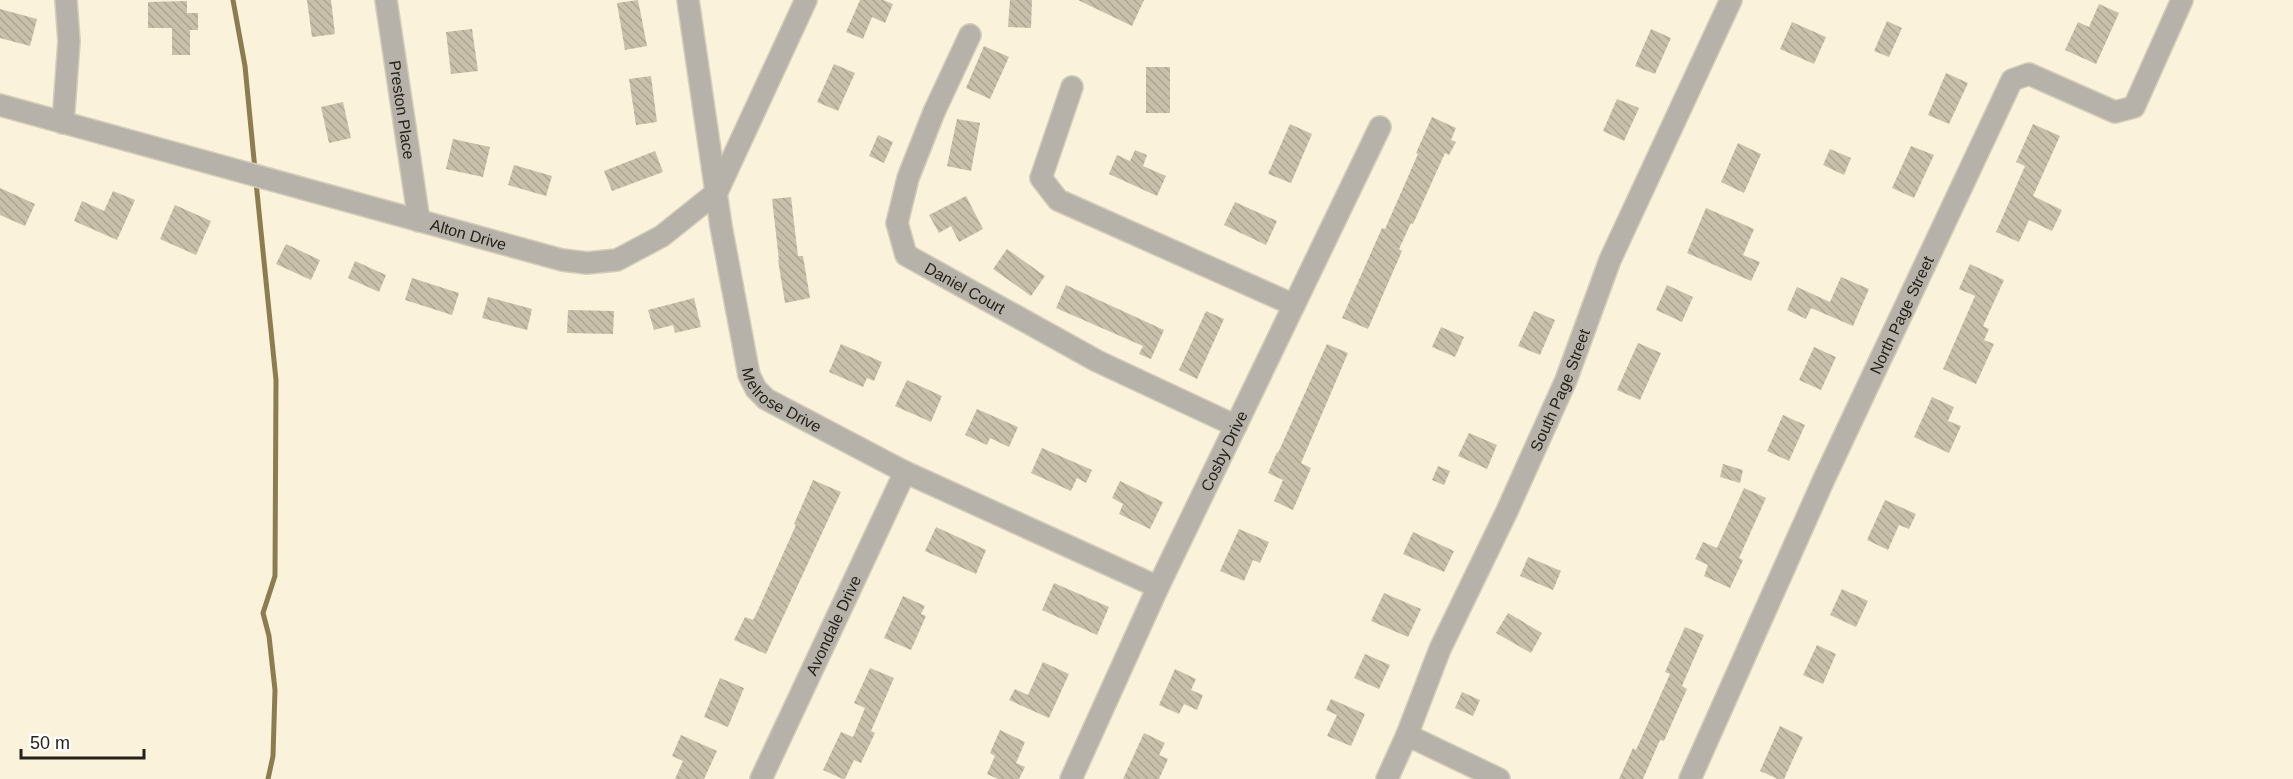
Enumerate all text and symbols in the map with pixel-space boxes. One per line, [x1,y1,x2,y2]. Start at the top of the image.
street label: Preston Place [386,59,418,160]
street label: Alton Drive [428,216,508,253]
street label: North Page Street [1867,253,1937,377]
street label: Daniel Court [922,259,1008,317]
street label: South Page Street [1527,326,1593,454]
street label: Melrose Drive [739,366,824,436]
street label: Cosby Drive [1198,408,1251,494]
street label: Avondale Drive [803,573,864,678]
scale bar [21,722,144,760]
text: 50 m [30,733,70,753]

